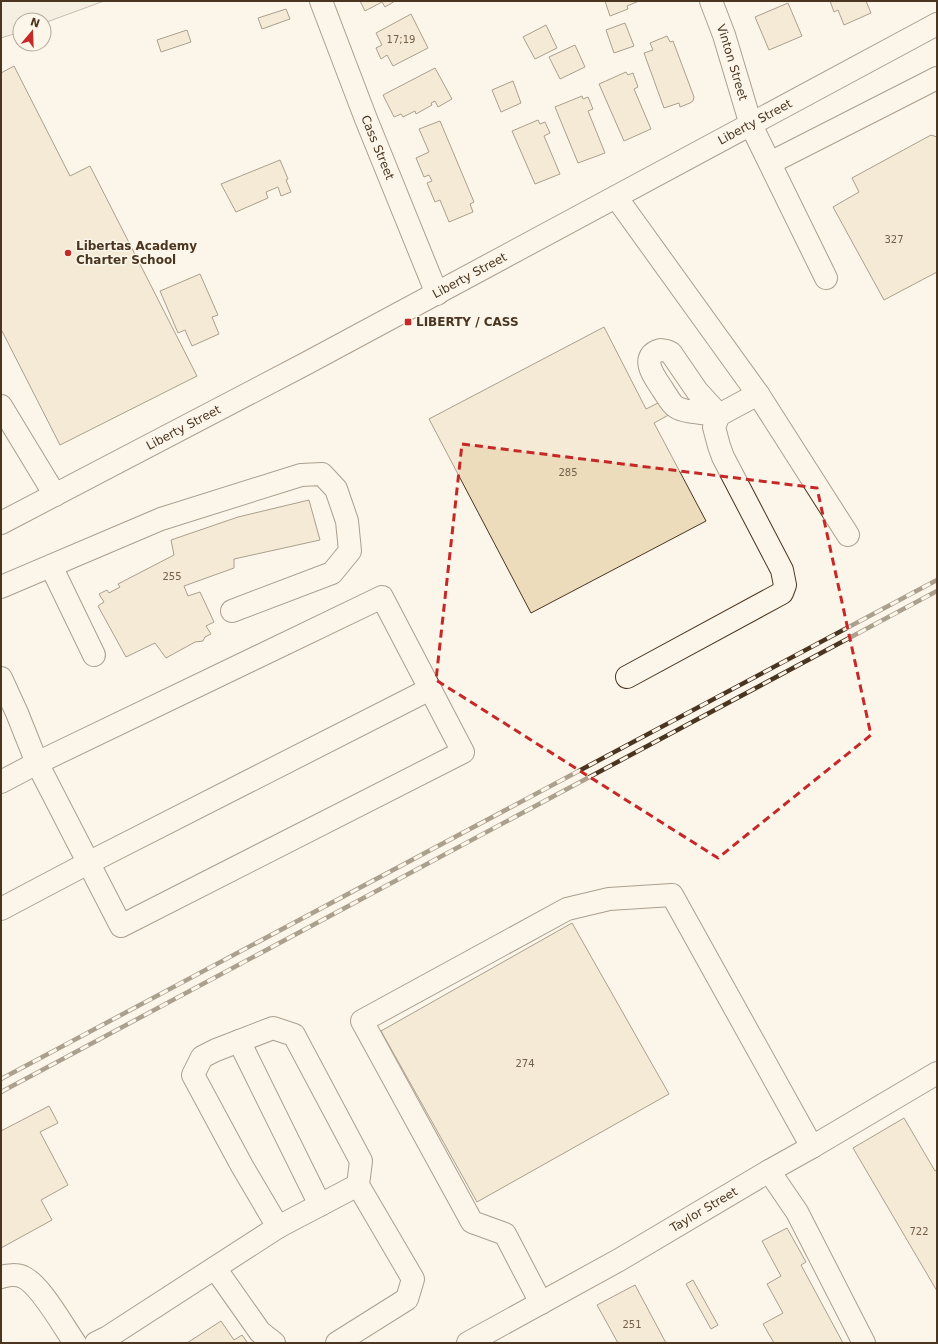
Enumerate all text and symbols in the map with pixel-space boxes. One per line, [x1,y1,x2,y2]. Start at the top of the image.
north arrow [12,12,52,52]
text: N [29,15,42,31]
street label: Vinton Street [714,22,750,102]
house number: 17;19 [387,34,415,45]
street label: Liberty Street [715,96,795,148]
street label: Cass Street [358,113,397,182]
house number: 327 [884,234,904,245]
place label: Libertas Academy Charter School [76,239,197,267]
marker: Libertas Academy Charter School [63,248,73,258]
street label: Liberty Street [430,250,509,301]
place label: LIBERTY / CASS [416,315,519,329]
marker: LIBERTY / CASS [403,317,413,327]
street label: Liberty Street [144,402,223,453]
house number: 285 [558,467,578,478]
house number: 255 [162,571,182,582]
house number: 274 [515,1058,535,1069]
street label: Taylor Street [667,1184,740,1236]
house number: 722 [909,1226,929,1237]
house number: 251 [622,1319,642,1330]

